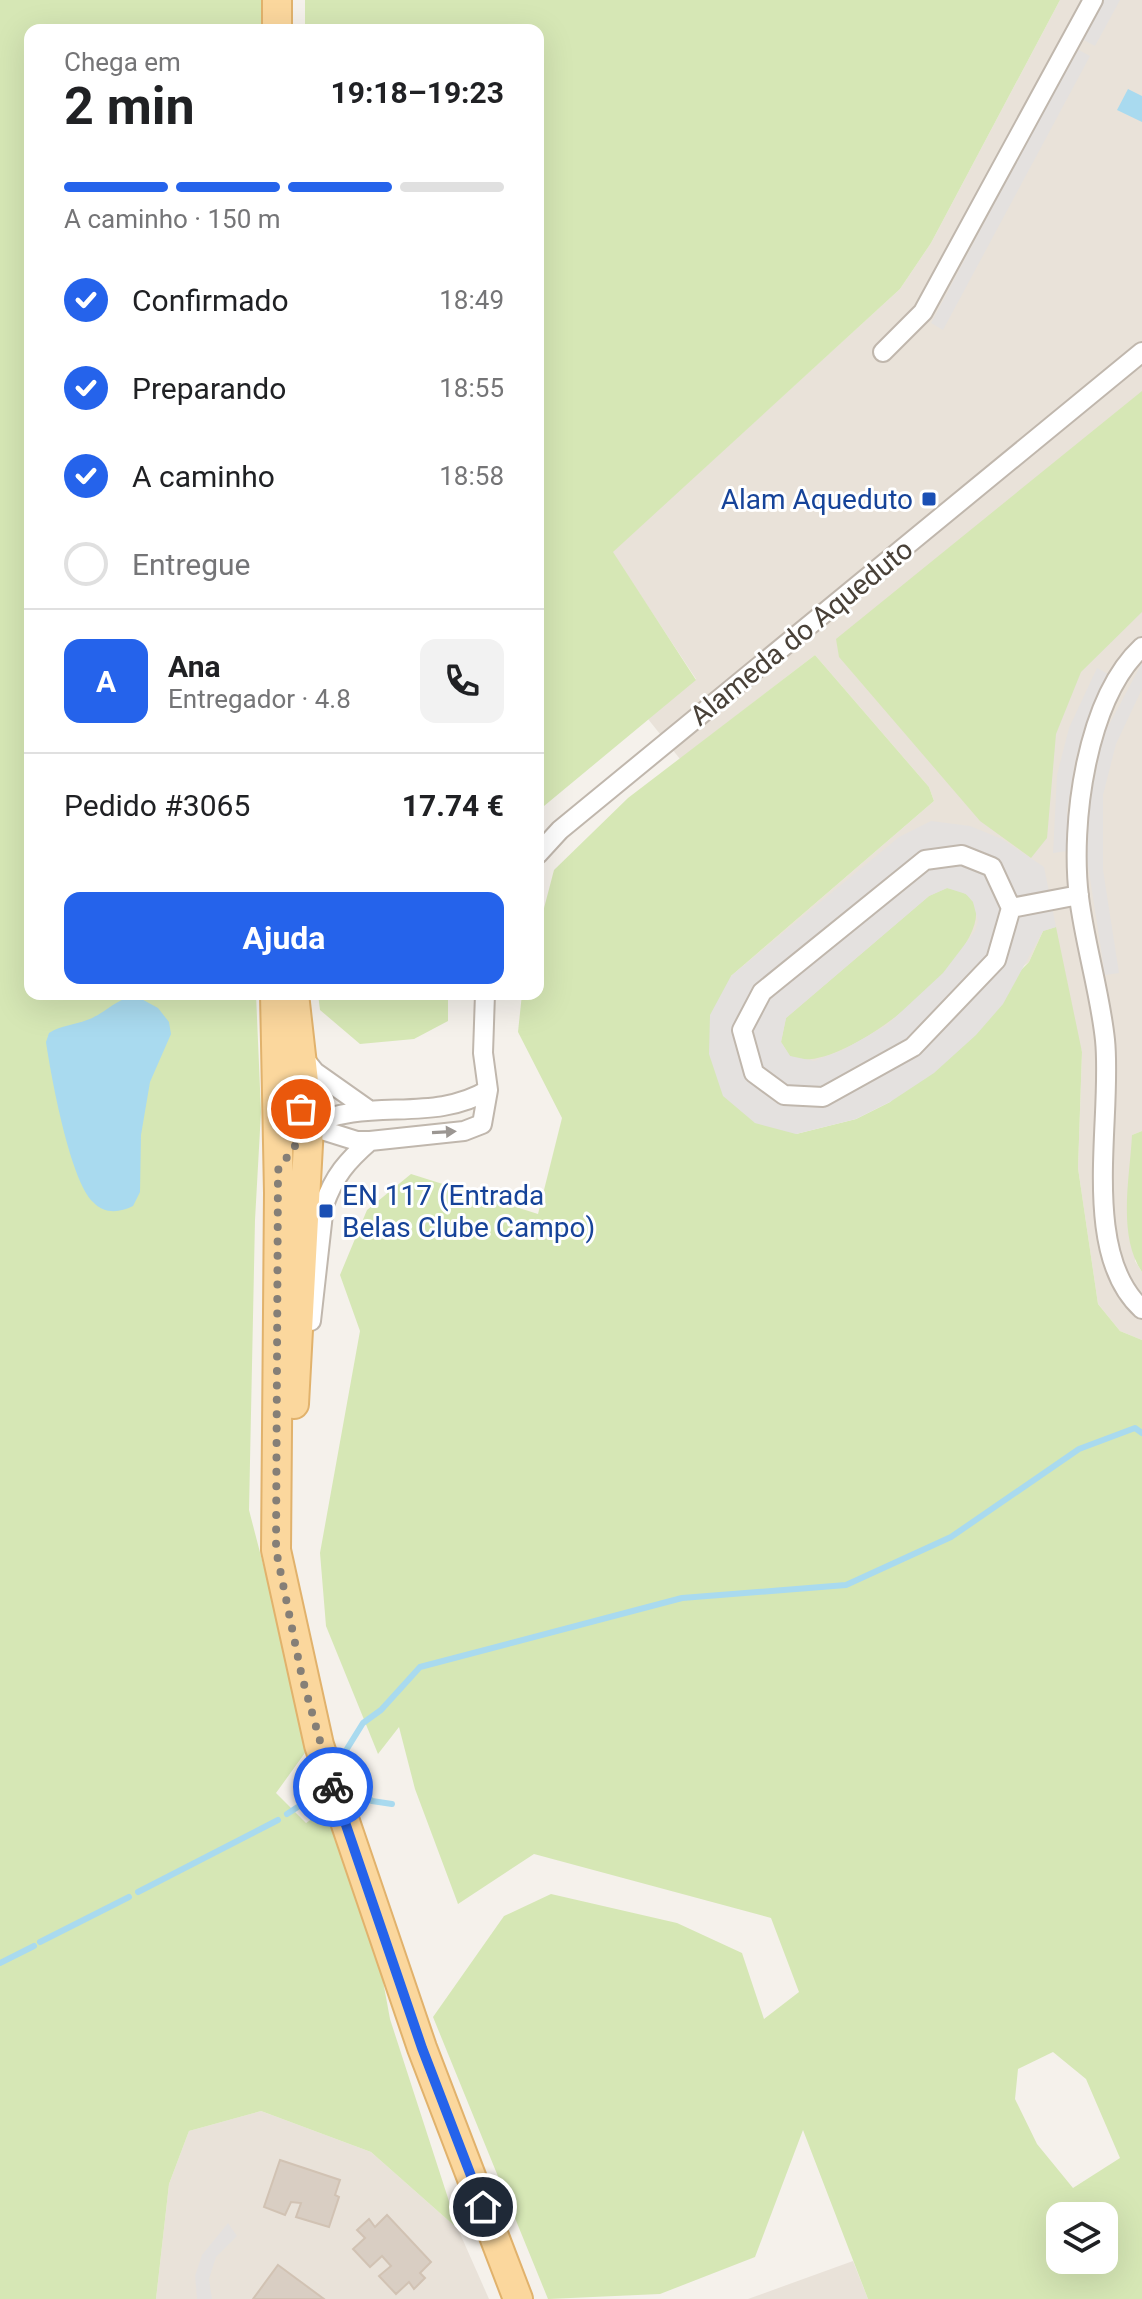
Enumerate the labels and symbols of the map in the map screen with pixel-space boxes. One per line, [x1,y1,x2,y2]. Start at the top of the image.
place label: Alam Aqueduto [721,483,913,516]
marker: Alam Aqueduto [920,490,938,508]
street label: Alameda do Aqueduto [683,532,919,732]
pin [267,1075,335,1143]
one-way arrow [432,1125,457,1138]
place label: EN 117 (Entrada Belas Clube Campo) [342,1179,595,1244]
marker: EN 117 (Entrada Belas Clube Campo) [317,1202,335,1220]
courier [293,1747,373,1827]
pin [449,2173,517,2241]

